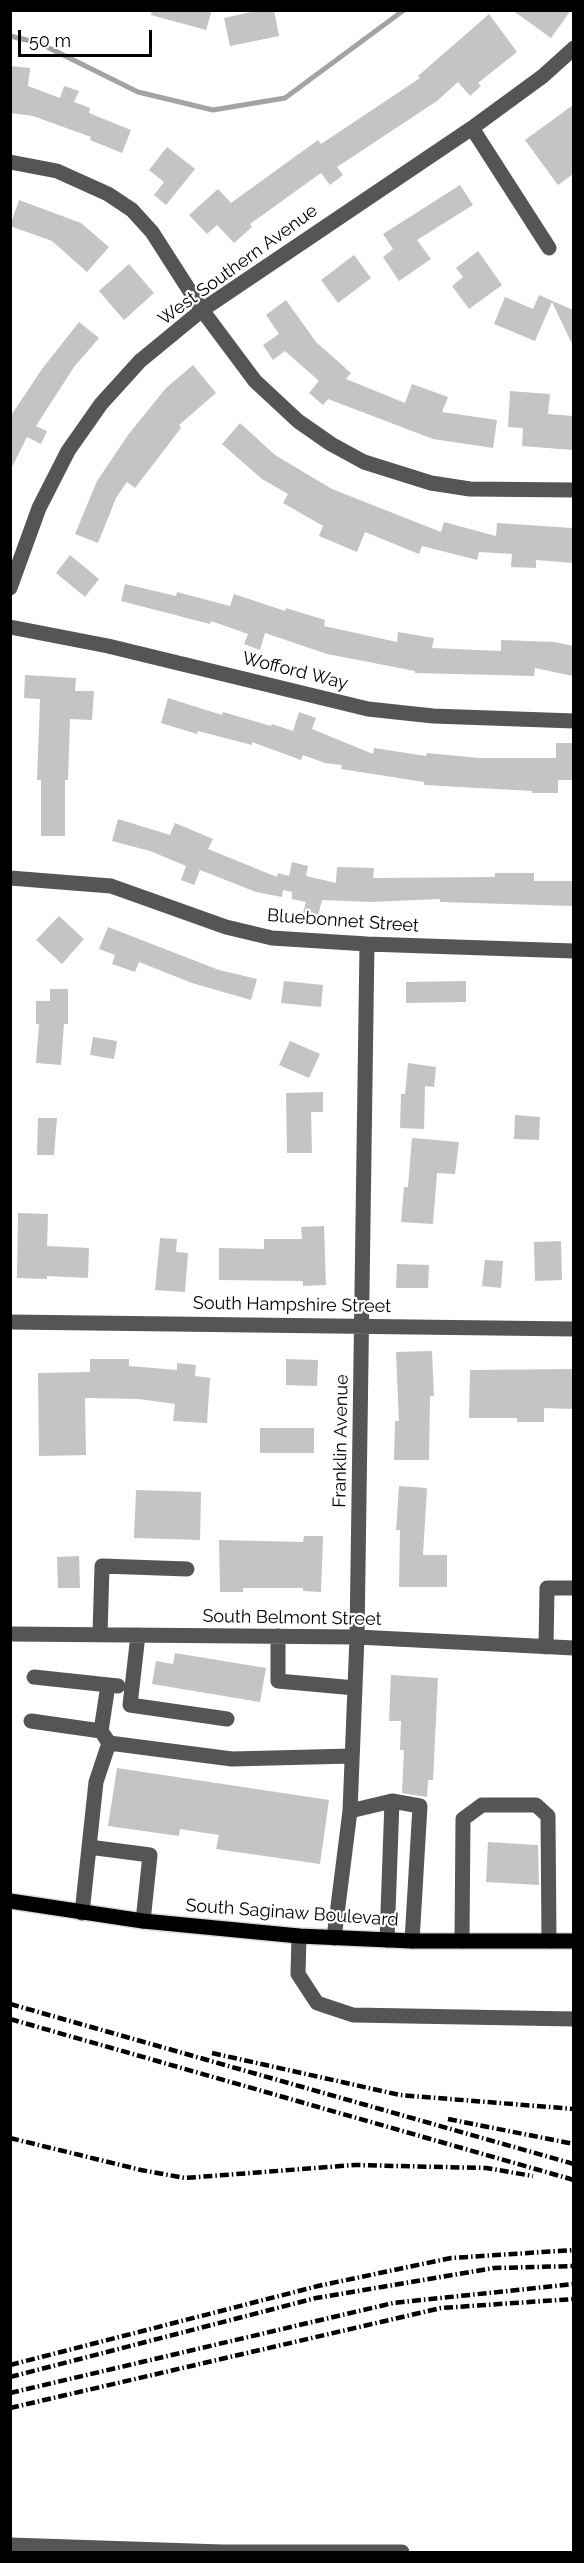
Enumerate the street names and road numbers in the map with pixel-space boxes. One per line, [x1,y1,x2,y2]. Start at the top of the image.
street label: West Southern Avenue [154,200,322,330]
street label: Wofford Way [240,647,350,695]
street label: Bluebonnet Street [266,905,420,937]
street label: South Hampshire Street [193,1292,391,1318]
street label: Franklin Avenue [329,1374,353,1508]
street label: South Belmont Street [202,1606,382,1630]
street label: South Saginaw Boulevard [185,1895,399,1931]

